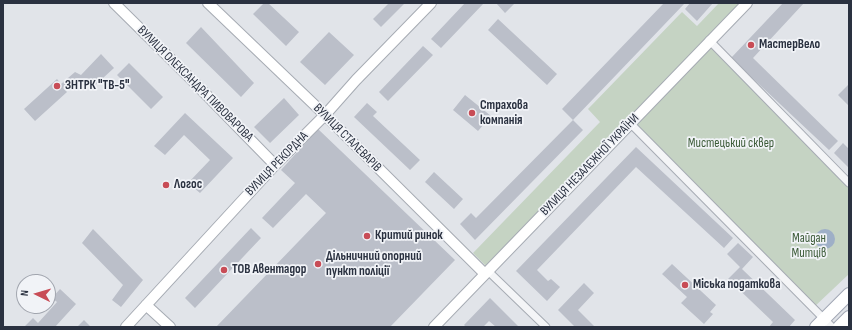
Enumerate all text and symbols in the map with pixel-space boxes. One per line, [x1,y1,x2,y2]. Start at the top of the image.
street label: ВУЛИЦЯ ОЛЕКСАНДРА ПИВОВАРОВА [134,23,256,145]
place label: МастерВело [759,37,820,53]
marker: МастерВело [746,40,756,50]
place label: ЗНТРК "ТВ-5" [65,78,130,94]
marker: ЗНТРК "ТВ-5" [52,81,62,91]
place label: Страхова компанія [480,98,528,129]
street label: ВУЛИЦЯ СТАЛЕВАРІВ [310,101,384,175]
marker: Страхова компанія [467,108,477,118]
street label: ВУЛИЦЯ НЕЗАЛЕЖНОЇ УКРАЇНИ [537,111,643,219]
street label: ВУЛИЦЯ РЕКОРДНА [242,128,312,200]
park label: Мистецький сквер [688,136,774,152]
place label: Логос [174,177,202,193]
marker: Логос [161,180,171,190]
place label: Критий ринок [375,228,443,244]
marker: Критий ринок [362,231,372,241]
park label: Майдан Митців [792,231,826,262]
place label: Дільничний опорний пункт поліції [326,249,422,280]
marker: Дільничний опорний пункт поліції [313,259,323,269]
place label: ТОВ Авентадор [232,262,306,278]
marker: ТОВ Авентадор [219,265,229,275]
north arrow [16,274,56,314]
place label: Міська податкова [693,277,781,293]
marker: Міська податкова [680,280,690,290]
text: N [18,290,31,296]

